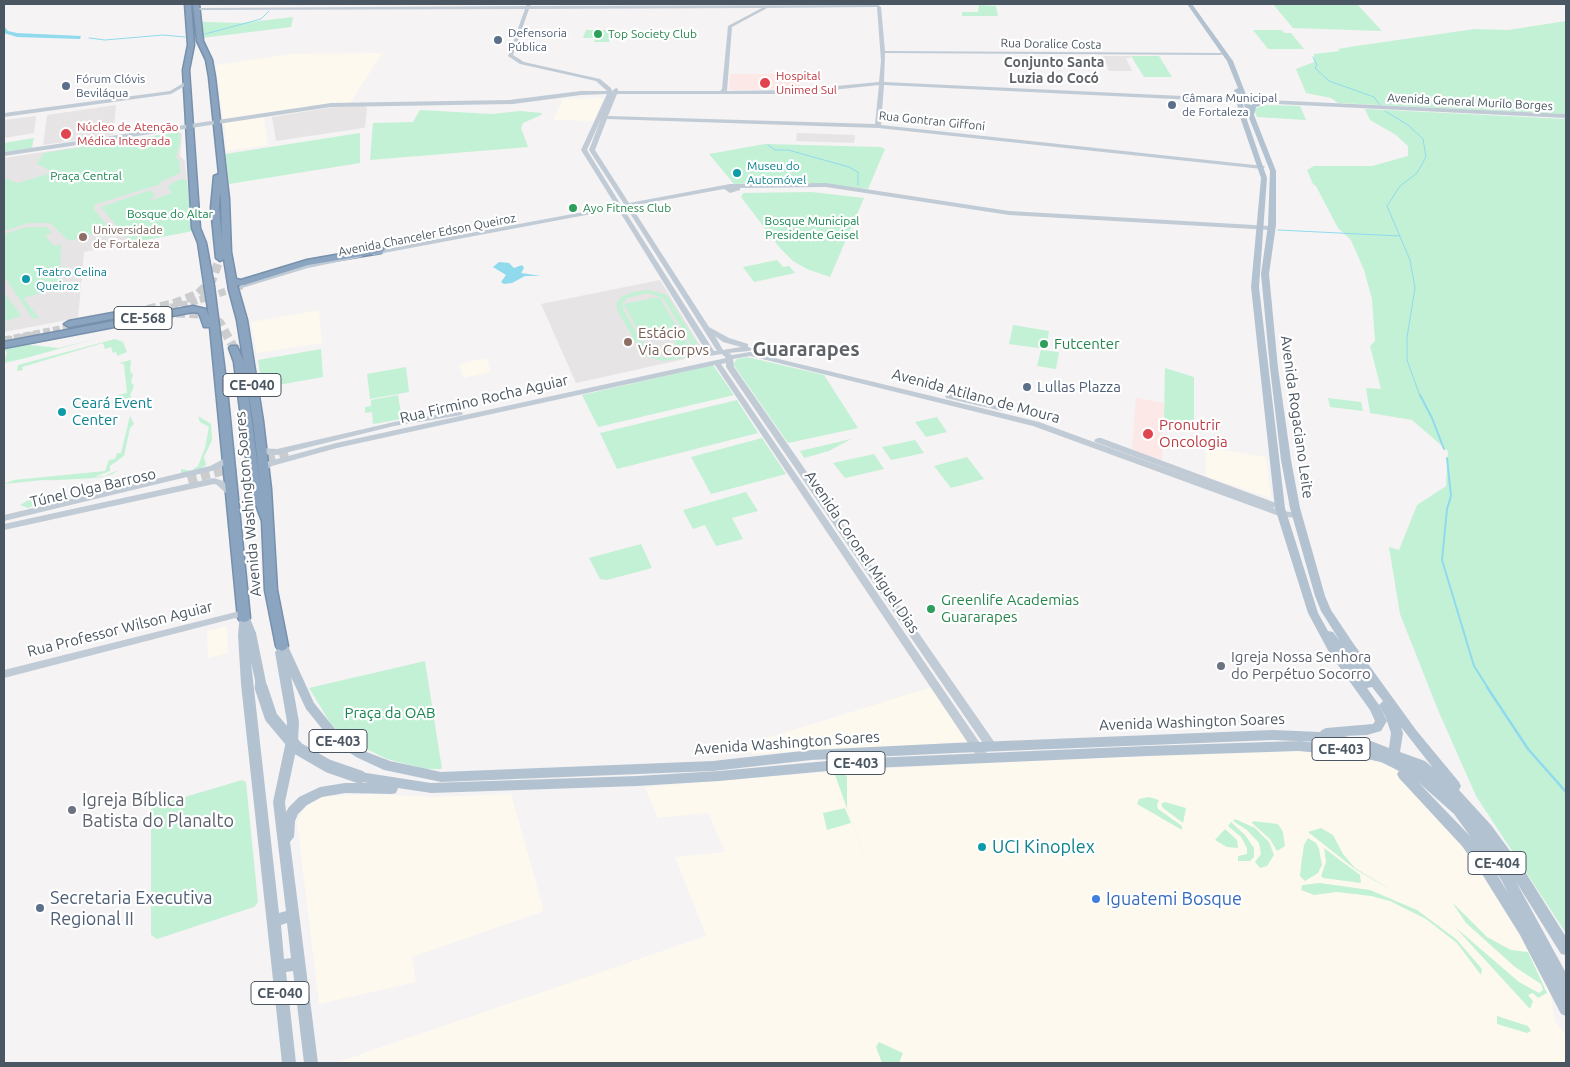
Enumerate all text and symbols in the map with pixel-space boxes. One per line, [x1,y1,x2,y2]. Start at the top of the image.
place label: Defensoria Pública [508,26,567,54]
place label: Top Society Club [608,27,697,41]
marker: Top Society Club [592,28,604,40]
marker: Defensoria Pública [492,34,504,46]
street label: Rua Doralice Costa [1000,36,1102,52]
district label: Conjunto Santa Luzia do Cocó [1004,54,1104,86]
place label: Hospital Unimed Sul [776,69,837,97]
place label: Fórum Clóvis Beviláqua [76,72,145,100]
marker: Hospital Unimed Sul [758,76,772,90]
marker: Fórum Clóvis Beviláqua [60,80,72,92]
street label: Avenida General Murilo Borges [1387,90,1553,114]
place label: Câmara Municipal de Fortaleza [1182,91,1277,119]
marker: Câmara Municipal de Fortaleza [1166,99,1178,111]
street label: Rua Gontran Giffoni [878,108,986,134]
place label: Núcleo de Atenção Médica Integrada [77,120,179,148]
marker: Núcleo de Atenção Médica Integrada [59,127,73,141]
place label: Museu do Automóvel [747,159,806,187]
marker: Museu do Automóvel [731,167,743,179]
park label: Praça Central [50,169,122,183]
place label: Ayo Fitness Club [583,201,671,215]
marker: Ayo Fitness Club [567,202,579,214]
park label: Bosque do Altar [127,207,213,221]
street label: Avenida Chanceler Edson Queiroz [337,211,517,259]
park label: Bosque Municipal Presidente Geisel [765,214,859,242]
place label: Universidade de Fortaleza [93,223,163,251]
marker: Universidade de Fortaleza [77,231,89,243]
place label: Teatro Celina Queiroz [36,265,107,293]
marker: Teatro Celina Queiroz [20,273,32,285]
road number: CE-568 [114,306,172,330]
place label: Estácio Via Corpvs [638,324,709,359]
street label: Avenida Rogaciano Leite [1277,334,1317,500]
place label: Futcenter [1054,335,1120,353]
marker: Estácio Via Corpvs [622,336,634,348]
district label: Guararapes [752,337,860,361]
marker: Futcenter [1038,338,1050,350]
street label: Avenida Atilano de Moura [890,365,1062,427]
street label: Rua Firmino Rocha Aguiar [398,371,570,427]
road number: CE-040 [223,374,281,396]
place label: Lullas Plazza [1037,378,1121,396]
marker: Lullas Plazza [1021,381,1033,393]
place label: Ceará Event Center [72,394,152,429]
marker: Ceará Event Center [56,406,68,418]
street label: Avenida Washington Soares [231,411,265,597]
place label: Pronutrir Oncologia [1159,416,1228,451]
marker: Pronutrir Oncologia [1141,427,1155,441]
street label: Túnel Olga Barroso [28,465,158,511]
street label: Avenida Coronel Miguel Dias [801,467,923,637]
place label: Greenlife Academias Guararapes [941,591,1079,626]
street label: Rua Professor Wilson Aguiar [25,597,215,661]
marker: Greenlife Academias Guararapes [925,603,937,615]
place label: Igreja Nossa Senhora do Perpétuo Socorro [1231,648,1371,683]
marker: Igreja Nossa Senhora do Perpétuo Socorro [1215,660,1227,672]
park label: Praça da OAB [344,704,436,722]
street label: Avenida Washington Soares [1099,710,1285,734]
street label: Avenida Washington Soares [694,728,880,758]
road number: CE-403 [309,729,367,752]
road number: CE-403 [1312,738,1370,761]
road number: CE-403 [827,751,885,774]
place label: Igreja Bíblica Batista do Planalto [82,789,234,832]
marker: Igreja Bíblica Batista do Planalto [66,804,78,816]
place label: UCI Kinoplex [992,836,1095,858]
marker: UCI Kinoplex [976,841,988,853]
road number: CE-404 [1468,851,1526,874]
place label: Secretaria Executiva Regional II [50,887,213,930]
place label: Iguatemi Bosque [1106,888,1242,910]
marker: Iguatemi Bosque [1090,893,1102,905]
marker: Secretaria Executiva Regional II [34,902,46,914]
road number: CE-040 [251,981,309,1004]

